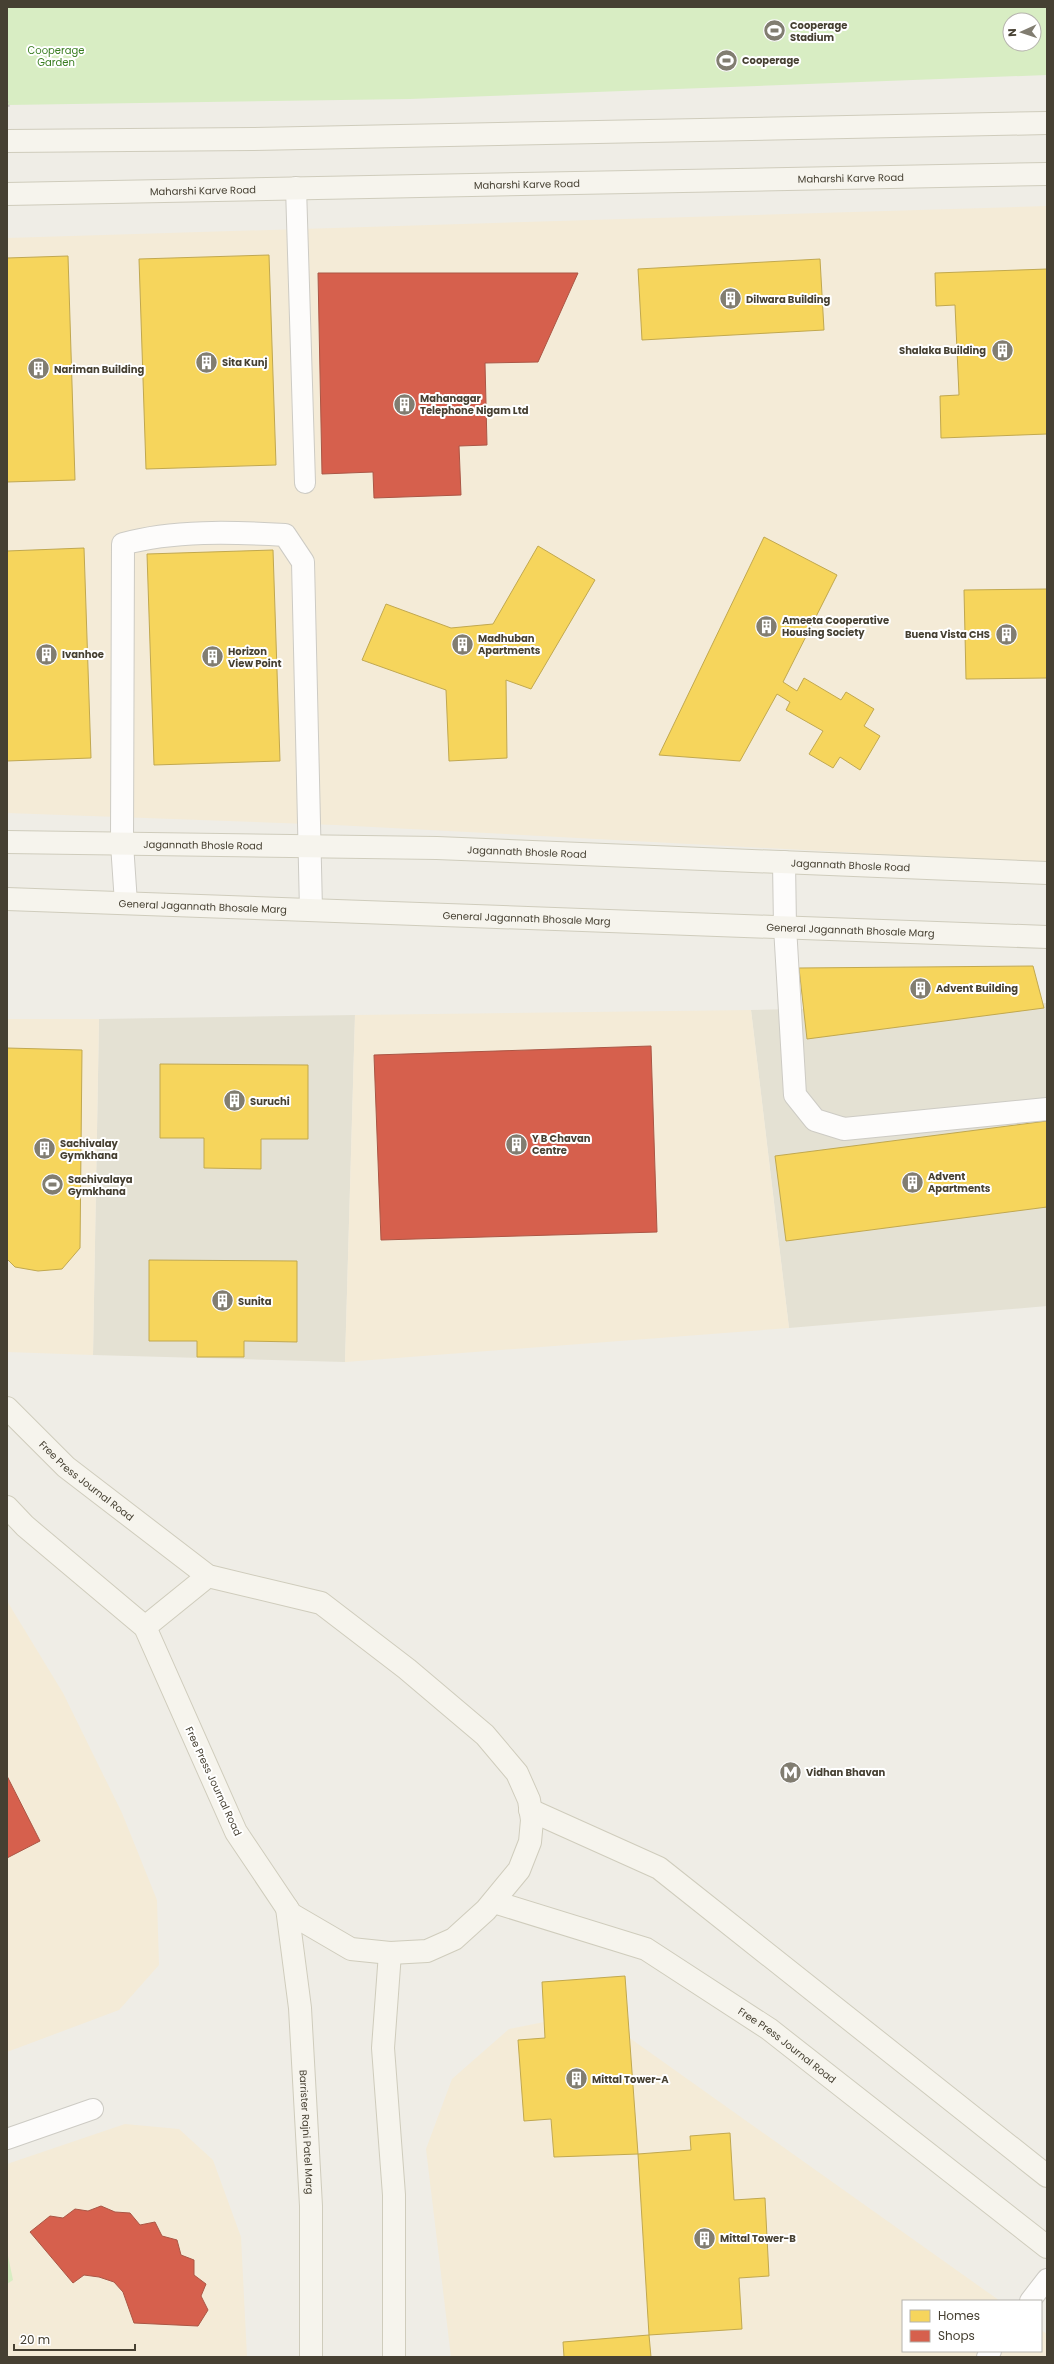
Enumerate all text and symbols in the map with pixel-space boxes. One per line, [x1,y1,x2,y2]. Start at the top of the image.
north arrow [1002,12,1042,52]
sports icon: Cooperage Stadium [761,18,787,44]
place label: Cooperage Stadium [790,18,847,45]
text: N [1004,28,1020,37]
park label: Cooperage Garden [28,43,84,70]
sports icon: Cooperage [714,47,740,73]
place label: Cooperage [742,53,799,68]
street label: Maharshi Karve Road [798,170,904,187]
street label: Maharshi Karve Road [474,176,580,193]
street label: Maharshi Karve Road [150,182,256,199]
building icon: Dilwara Building [718,286,744,312]
place label: Dilwara Building [746,292,831,307]
building icon: Shalaka Building [989,337,1015,363]
place label: Shalaka Building [899,343,986,358]
building icon: Sita Kunj [194,349,220,375]
place label: Sita Kunj [222,355,268,370]
building icon: Nariman Building [26,356,52,382]
place label: Nariman Building [54,362,144,377]
building icon: Mahanagar Telephone Nigam Ltd [391,391,417,417]
place label: Mahanagar Telephone Nigam Ltd [420,391,529,418]
building icon: Ameeta Cooperative Housing Society [753,613,779,639]
place label: Ameeta Cooperative Housing Society [782,613,889,640]
building icon: Buena Vista CHS [993,621,1019,647]
place label: Buena Vista CHS [905,627,990,642]
building icon: Madhuban Apartments [450,631,476,657]
place label: Madhuban Apartments [478,631,541,658]
building icon: Ivanhoe [34,641,60,667]
building icon: Horizon View Point [200,644,226,670]
place label: Horizon View Point [228,644,282,671]
place label: Ivanhoe [62,647,104,662]
street label: Jagannath Bhosle Road [143,837,263,854]
street label: Jagannath Bhosle Road [467,842,587,862]
street label: Jagannath Bhosle Road [791,856,911,875]
street label: General Jagannath Bhosale Marg [118,896,287,917]
street label: General Jagannath Bhosale Marg [442,908,611,929]
street label: General Jagannath Bhosale Marg [766,920,935,941]
building icon: Advent Building [907,975,933,1001]
place label: Advent Building [936,981,1018,996]
building icon: Suruchi [221,1088,247,1114]
place label: Suruchi [250,1094,290,1109]
building icon: Y B Chavan Centre [503,1131,529,1157]
place label: Y B Chavan Centre [532,1131,591,1158]
building icon: Sachivalay Gymkhana [31,1136,57,1162]
place label: Sachivalay Gymkhana [60,1136,118,1163]
building icon: Advent Apartments [899,1169,925,1195]
place label: Advent Apartments [928,1169,991,1196]
sports icon: Sachivalaya Gymkhana [39,1172,65,1198]
place label: Sachivalaya Gymkhana [68,1172,133,1199]
building icon: Sunita [210,1288,236,1314]
place label: Sunita [238,1294,272,1309]
street label: Free Press Journal Road [36,1437,137,1525]
street label: Free Press Journal Road [182,1724,245,1838]
metro station icon: Vidhan Bhavan [778,1759,804,1785]
place label: Vidhan Bhavan [806,1765,886,1780]
street label: Free Press Journal Road [735,2004,839,2087]
building icon: Mittal Tower-A [564,2066,590,2092]
street label: Barrister Rajni Patel Marg [295,2069,317,2195]
place label: Mittal Tower-A [592,2072,669,2087]
building icon: Mittal Tower-B [692,2225,718,2251]
place label: Mittal Tower-B [720,2231,796,2246]
legend [902,2300,1042,2352]
text: Homes [938,2307,980,2324]
scale bar [14,2326,135,2352]
text: Shops [938,2327,975,2344]
text: 20 m [20,2331,50,2348]

